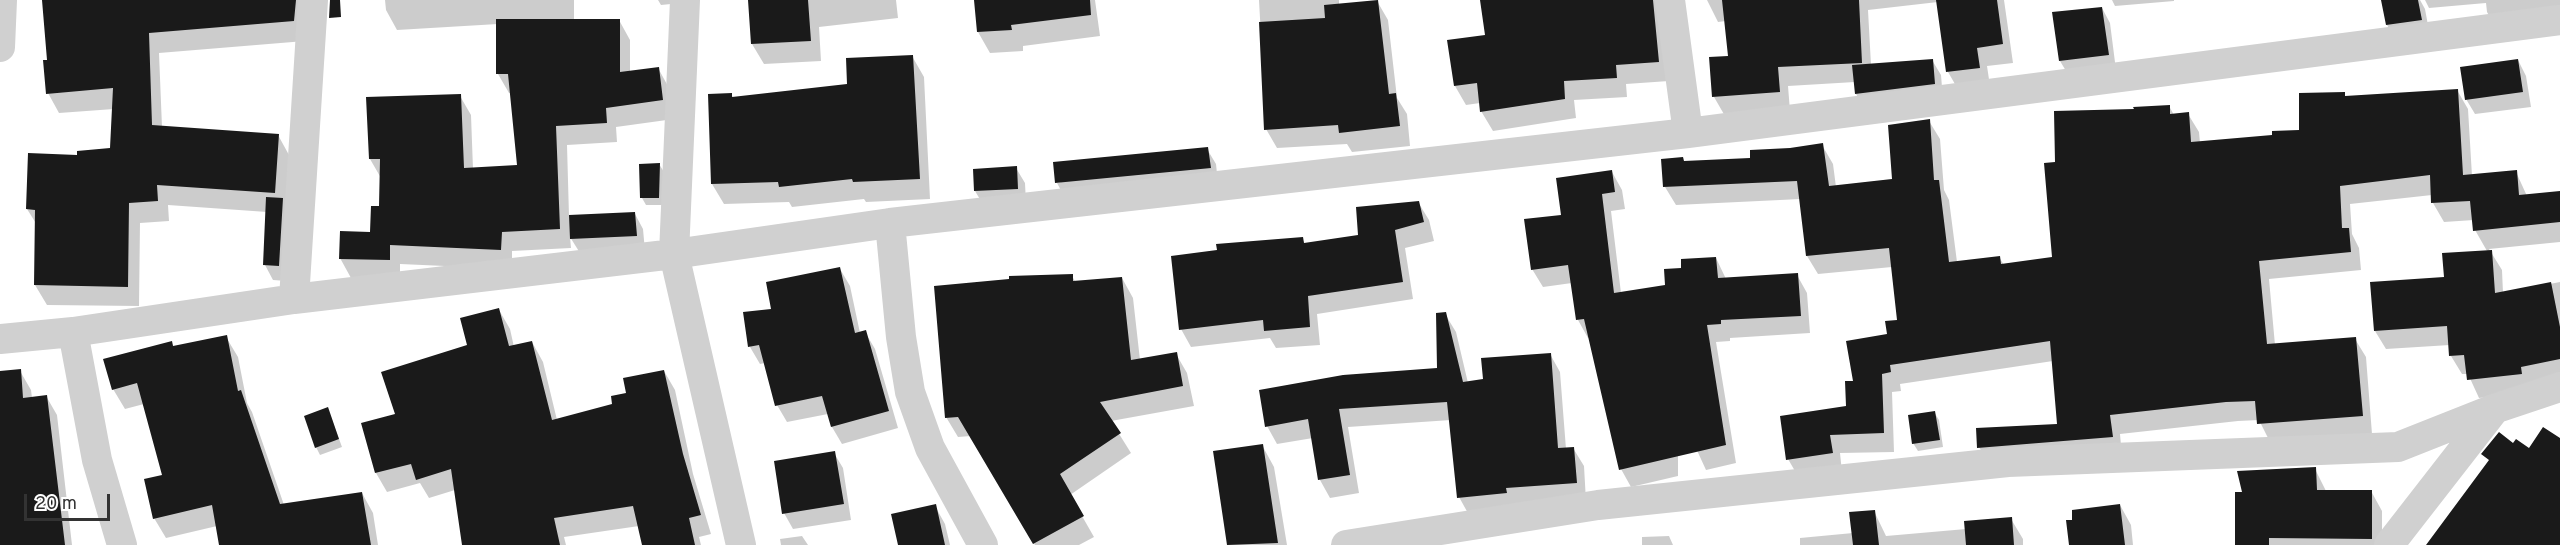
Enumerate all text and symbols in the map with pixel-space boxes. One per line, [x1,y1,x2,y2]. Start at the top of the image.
scale bar [27,482,112,520]
text: 20 m [35,493,77,516]

